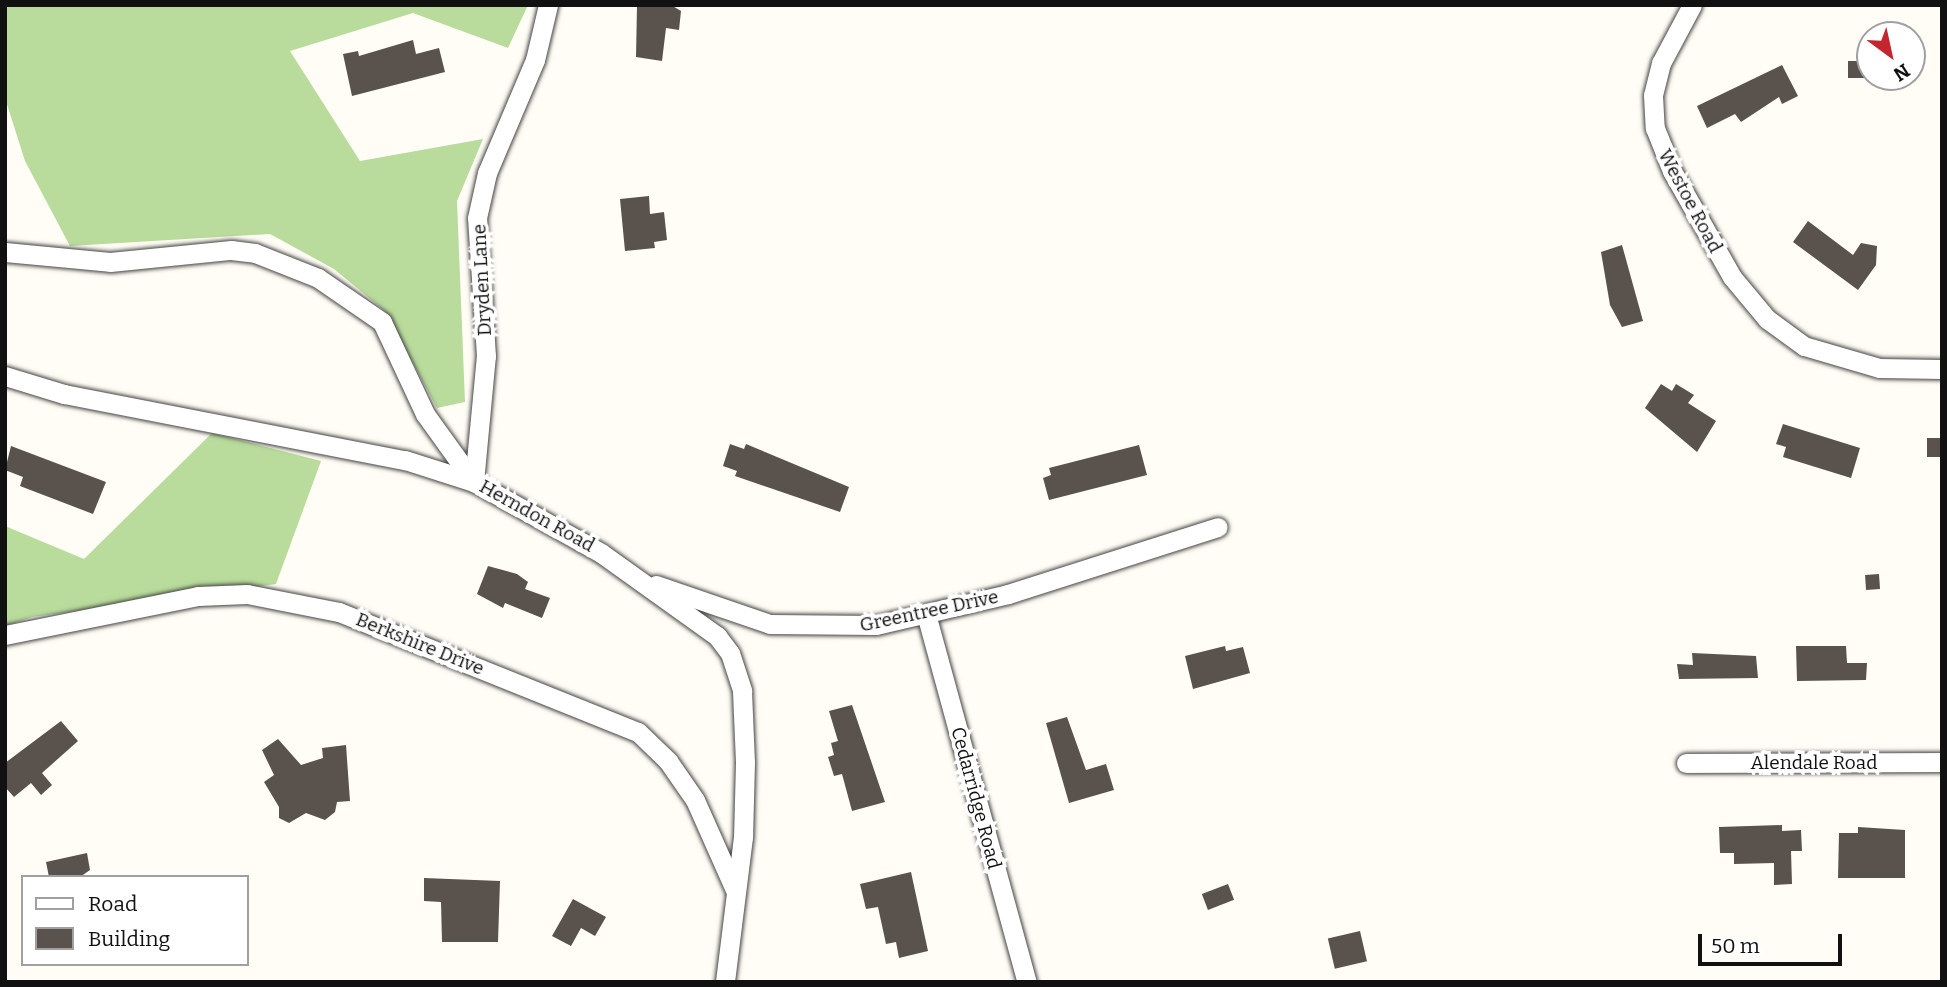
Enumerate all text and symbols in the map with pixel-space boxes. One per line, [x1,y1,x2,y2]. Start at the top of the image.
north arrow [1856,21,1926,91]
text: N [1889,59,1914,86]
street label: Westoe Road [1653,145,1727,257]
street label: Dryden Lane [468,223,496,337]
street label: Herndon Road [475,475,599,557]
street label: Greentree Drive [858,585,1000,637]
street label: Berkshire Drive [353,608,487,680]
street label: Cedarridge Road [946,725,1006,871]
street label: Alendale Road [1751,752,1877,774]
legend [21,875,248,966]
text: Road [88,891,137,917]
scale bar [1702,920,1846,964]
text: Building [88,926,170,952]
text: 50 m [1711,933,1760,959]

